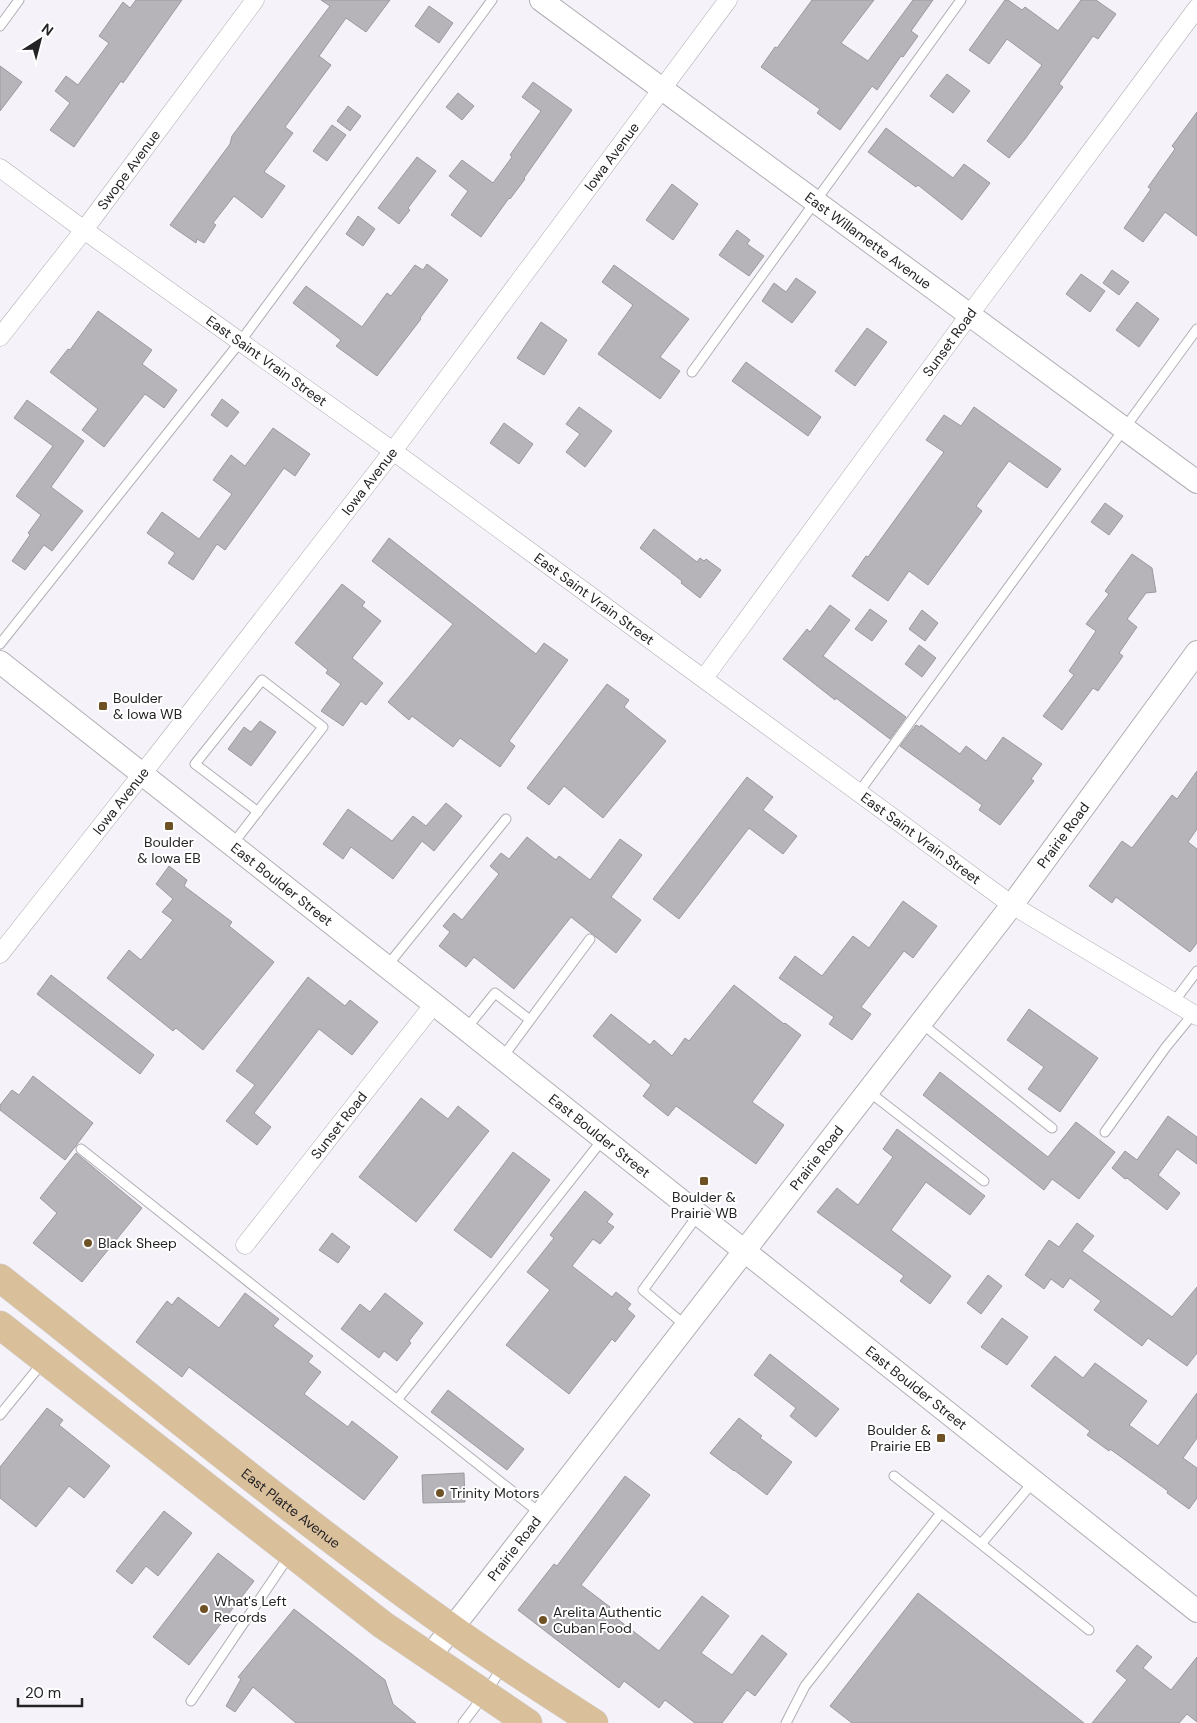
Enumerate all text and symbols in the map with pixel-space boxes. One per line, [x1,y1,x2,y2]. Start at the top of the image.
north arrow [15,15,65,65]
text: N [38,19,57,40]
street label: Iowa Avenue [580,119,643,194]
street label: Swope Avenue [93,126,164,213]
street label: East Willamette Avenue [801,188,935,293]
street label: Sunset Road [918,304,981,380]
street label: East Saint Vrain Street [203,311,331,410]
street label: Iowa Avenue [338,444,401,519]
street label: East Saint Vrain Street [531,549,658,649]
place label: Boulder & Iowa WB [113,689,182,723]
marker: Boulder & Iowa WB [97,700,109,712]
street label: Iowa Avenue [89,764,153,838]
street label: East Saint Vrain Street [857,788,985,888]
street label: Prairie Road [1033,799,1093,872]
marker: Boulder & Iowa EB [163,820,175,832]
place label: Boulder & Iowa EB [137,833,201,867]
street label: East Boulder Street [227,839,337,930]
street label: Sunset Road [307,1088,371,1163]
street label: East Boulder Street [545,1090,654,1182]
street label: Prairie Road [786,1122,847,1194]
marker: Boulder & Prairie WB [698,1175,710,1187]
place label: Boulder & Prairie WB [671,1188,737,1222]
place label: Black Sheep [98,1234,177,1252]
marker: Black Sheep [82,1237,94,1249]
street label: East Boulder Street [862,1342,971,1434]
place label: Boulder & Prairie EB [867,1421,931,1455]
marker: Boulder & Prairie EB [935,1432,947,1444]
street label: East Platte Avenue [238,1464,344,1552]
place label: Trinity Motors [450,1484,540,1502]
marker: Trinity Motors [434,1487,446,1499]
street label: Prairie Road [483,1512,545,1584]
place label: What's Left Records [214,1592,287,1626]
marker: What's Left Records [198,1603,210,1615]
place label: Arelita Authentic Cuban Food [553,1603,662,1637]
marker: Arelita Authentic Cuban Food [537,1614,549,1626]
scale bar [18,1676,81,1708]
text: 20 m [25,1683,61,1703]

